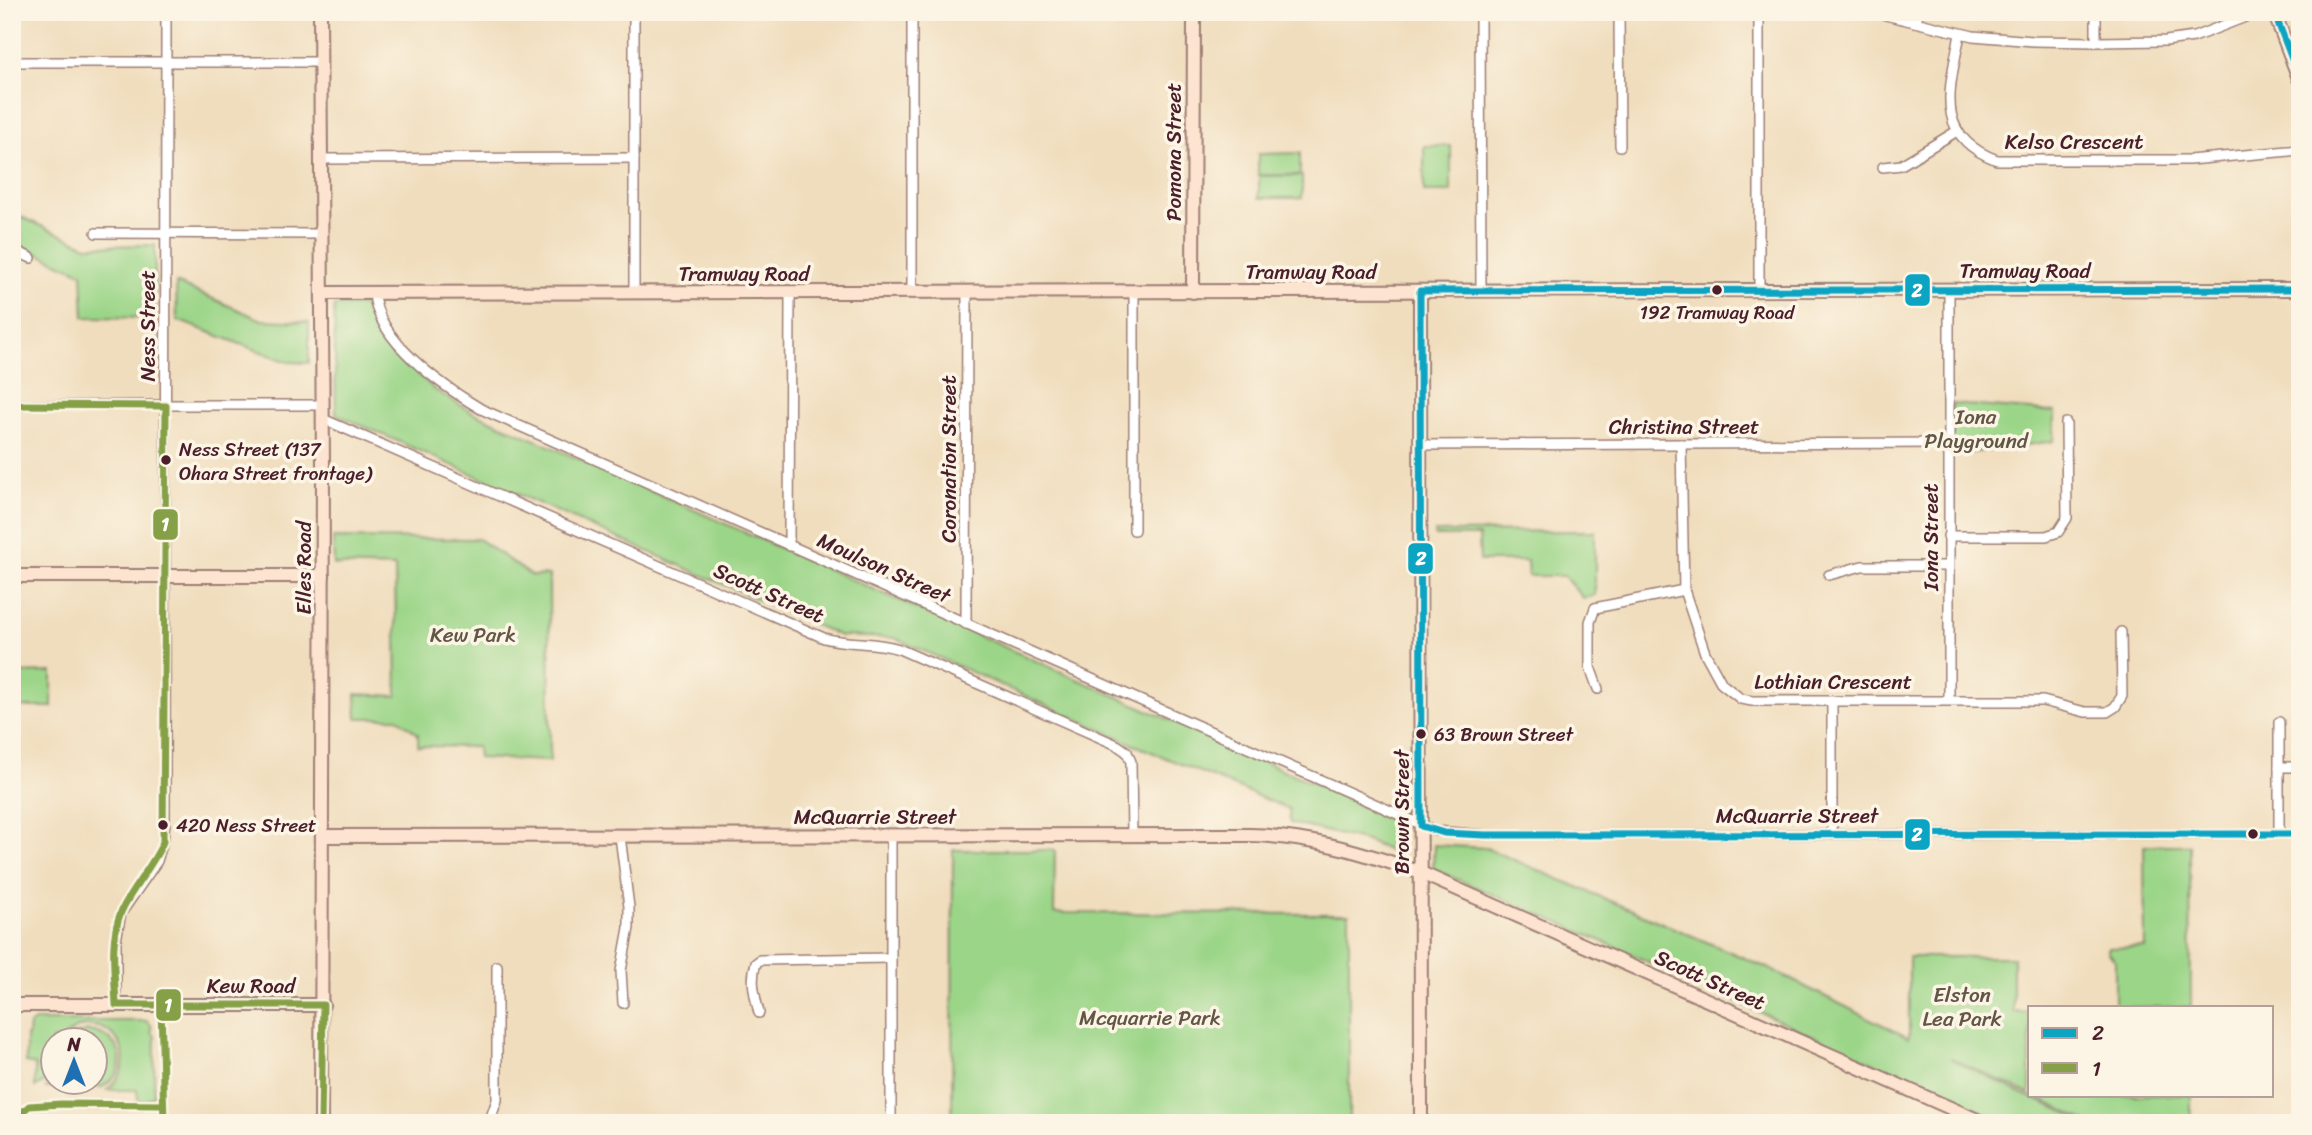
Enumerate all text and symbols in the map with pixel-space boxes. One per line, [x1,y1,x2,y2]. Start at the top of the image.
street label: Pomona Street [1155,83,1193,221]
street label: Kelso Crescent [2005,123,2143,161]
street label: Tramway Road [1959,252,2093,290]
street label: Tramway Road [1245,253,1379,291]
street label: Tramway Road [678,255,812,293]
street label: Ness Street [129,270,167,382]
line badge: 2 [1904,273,1931,307]
text: 2 [1911,274,1923,307]
marker: 192 Tramway Road [1710,283,1724,297]
place label: 192 Tramway Road [1640,296,1795,329]
street label: Coronation Street [930,375,968,543]
park label: Iona Playground [1924,398,2030,460]
street label: Christina Street [1609,408,1759,446]
place label: Ness Street (137 Ohara Street frontage) [179,433,373,490]
marker: Ness Street (137 Ohara Street frontage) [159,453,173,467]
street label: Iona Street [1912,483,1950,592]
line badge: 1 [152,508,179,541]
text: 1 [161,508,169,541]
street label: Elles Road [285,519,323,615]
street label: Moulson Street [811,522,958,615]
line badge: 2 [1407,542,1434,575]
text: 2 [1415,542,1427,575]
street label: Scott Street [707,552,831,634]
park label: Kew Park [430,616,516,654]
street label: Lothian Crescent [1754,663,1912,701]
place label: 63 Brown Street [1434,718,1575,751]
marker: 63 Brown Street [1414,727,1428,741]
street label: Brown Street [1383,748,1421,874]
street label: McQuarrie Street [1716,797,1880,835]
street label: McQuarrie Street [794,798,958,836]
place label: 420 Ness Street [176,809,316,842]
marker: 420 Ness Street [156,818,170,832]
line badge: 2 [1904,818,1931,851]
text: 2 [1911,818,1923,851]
unlabelled marker [2246,827,2260,841]
street label: Scott Street [1648,939,1772,1021]
street label: Kew Road [207,967,297,1005]
park label: Elston Lea Park [1922,976,2002,1038]
line badge: 1 [155,988,182,1022]
text: 1 [164,989,172,1022]
park label: Mcquarrie Park [1079,999,1221,1037]
legend [2028,1006,2274,1096]
text: 2 [2092,1014,2104,1052]
north arrow [38,1026,108,1096]
text: N [66,1028,81,1061]
text: 1 [2092,1050,2101,1088]

